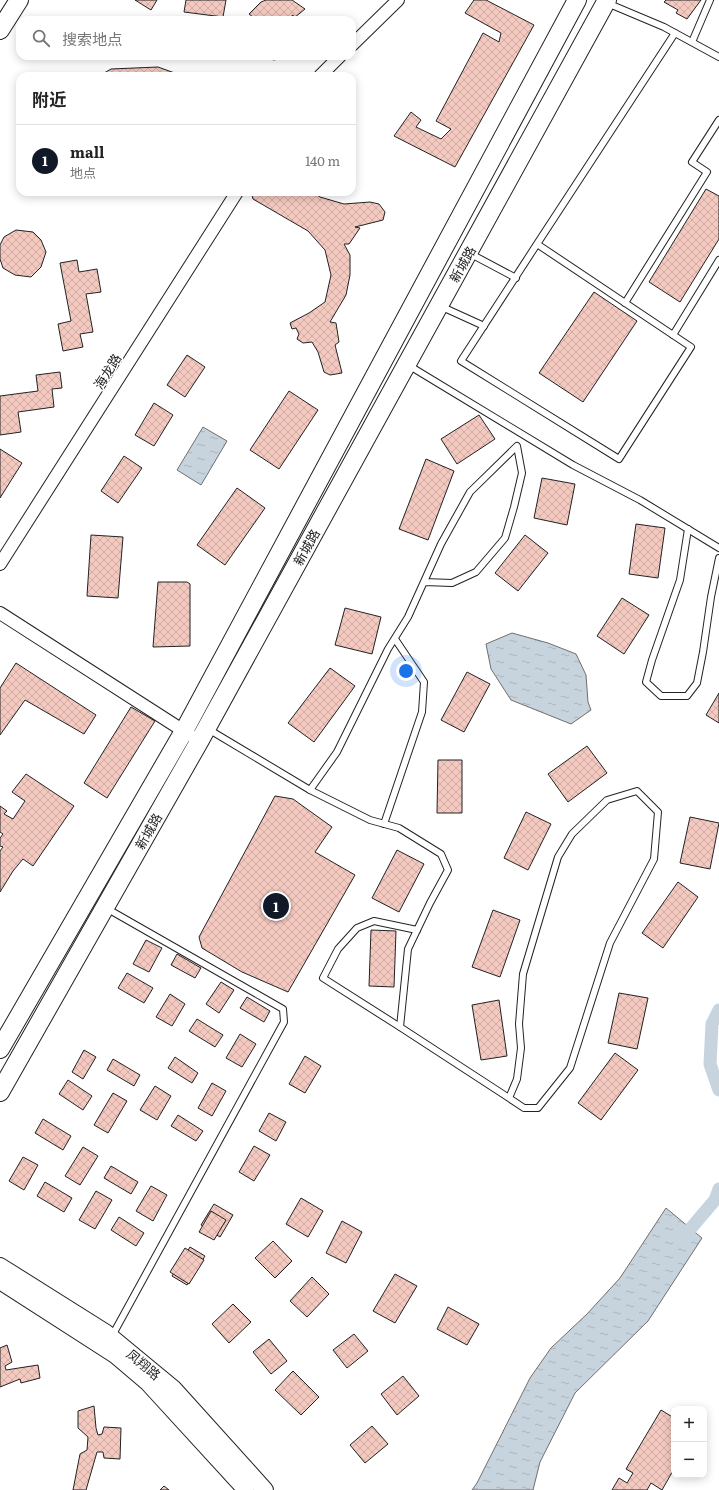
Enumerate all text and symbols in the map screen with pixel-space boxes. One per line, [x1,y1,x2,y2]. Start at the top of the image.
search box [16,16,356,60]
icon: search [30,27,52,49]
text: 搜索地点 [62,27,122,50]
text: 附近 [32,86,66,111]
text: mall [70,140,105,163]
text: 1 [42,151,48,170]
text: 140 m [305,151,340,170]
text: 地点 [70,163,96,182]
street label: 新城路 [444,242,480,286]
street label: 海龙路 [89,349,125,393]
street label: 新城路 [288,525,324,569]
your location [396,661,416,681]
street label: 新城路 [130,809,166,853]
pin: 1 [263,891,289,921]
street label: 凤翔路 [123,1344,165,1384]
map controls [671,1406,707,1478]
button: + [671,1406,707,1442]
button: − [671,1442,707,1478]

